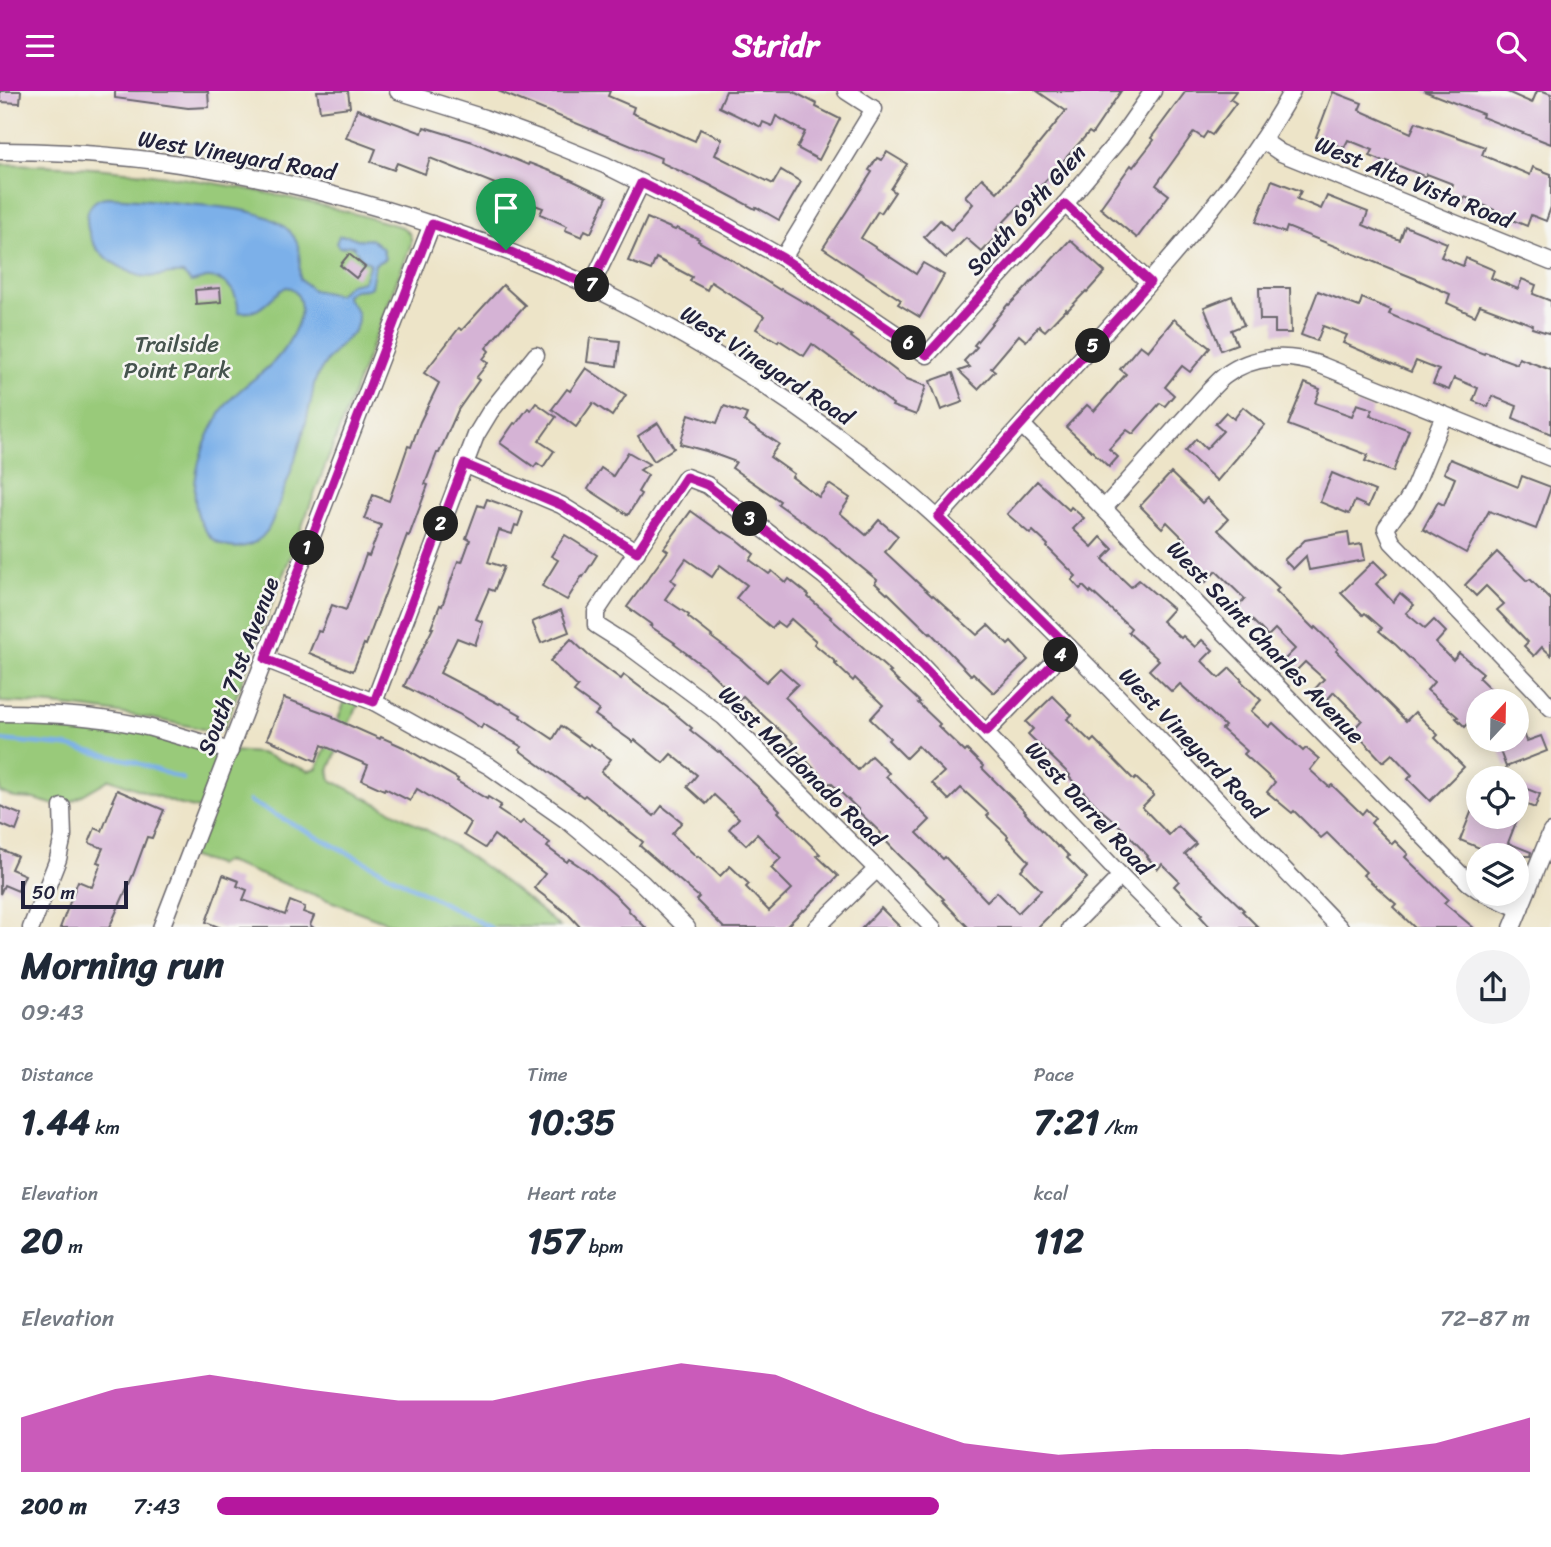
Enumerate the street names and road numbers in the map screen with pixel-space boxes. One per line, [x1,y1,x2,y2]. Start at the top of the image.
street label: West Vineyard Road [135,118,341,193]
street label: West Alta Vista Road [1308,124,1521,242]
street label: South 69th Glen [956,134,1098,286]
street label: West Vineyard Road [672,294,863,438]
street label: West Saint Charles Avenue [1156,530,1375,755]
street label: South 71st Avenue [186,571,291,762]
street label: West Vineyard Road [1108,657,1278,831]
street label: West Maldonado Road [708,675,896,859]
street label: West Darrel Road [1015,731,1164,887]

